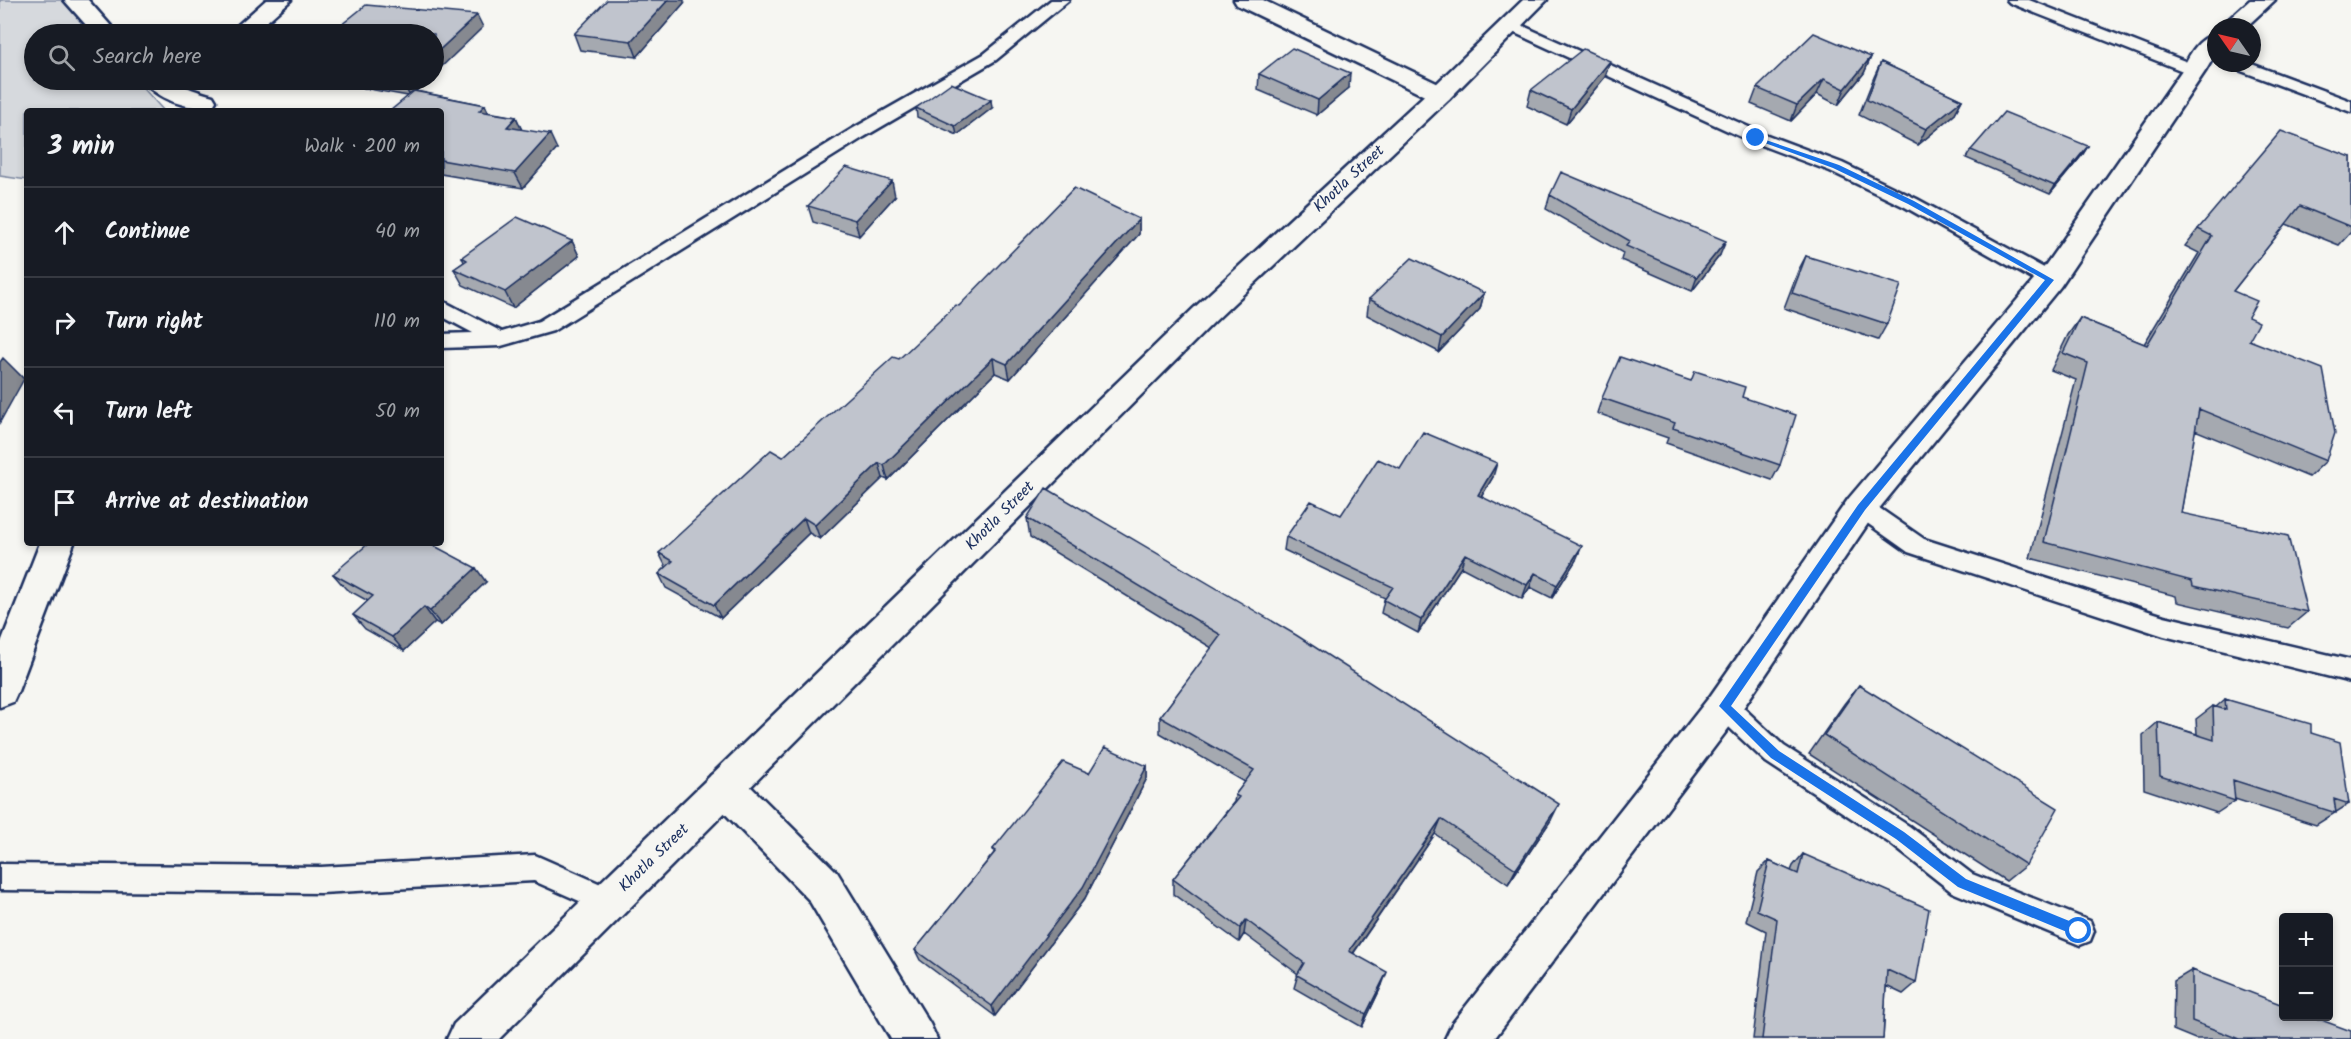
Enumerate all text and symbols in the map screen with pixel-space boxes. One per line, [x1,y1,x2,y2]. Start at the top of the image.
north arrow [2207,18,2261,72]
search box [24,24,444,90]
text: Search here [93,40,201,75]
icon: search [45,41,78,74]
route end [1742,124,1768,150]
text: 3 min [48,126,115,168]
text: Walk · 200 m [304,131,420,163]
street label: Khotla Street [1308,139,1391,219]
text: Continue [105,215,190,250]
icon: ahead [48,216,81,249]
text: 40 m [375,216,420,248]
text: Turn right [105,305,203,340]
icon: right [48,306,81,339]
text: 110 m [374,306,420,338]
text: Turn left [105,395,192,430]
icon: left [48,396,81,429]
text: 50 m [375,396,420,428]
street label: Khotla Street [959,475,1041,557]
text: Arrive at destination [105,485,308,520]
icon: arrive [48,486,81,519]
street label: Khotla Street [613,817,696,898]
map controls [2279,913,2333,1021]
button: + [2279,913,2333,967]
route start [2065,917,2091,943]
button: − [2279,967,2333,1021]

